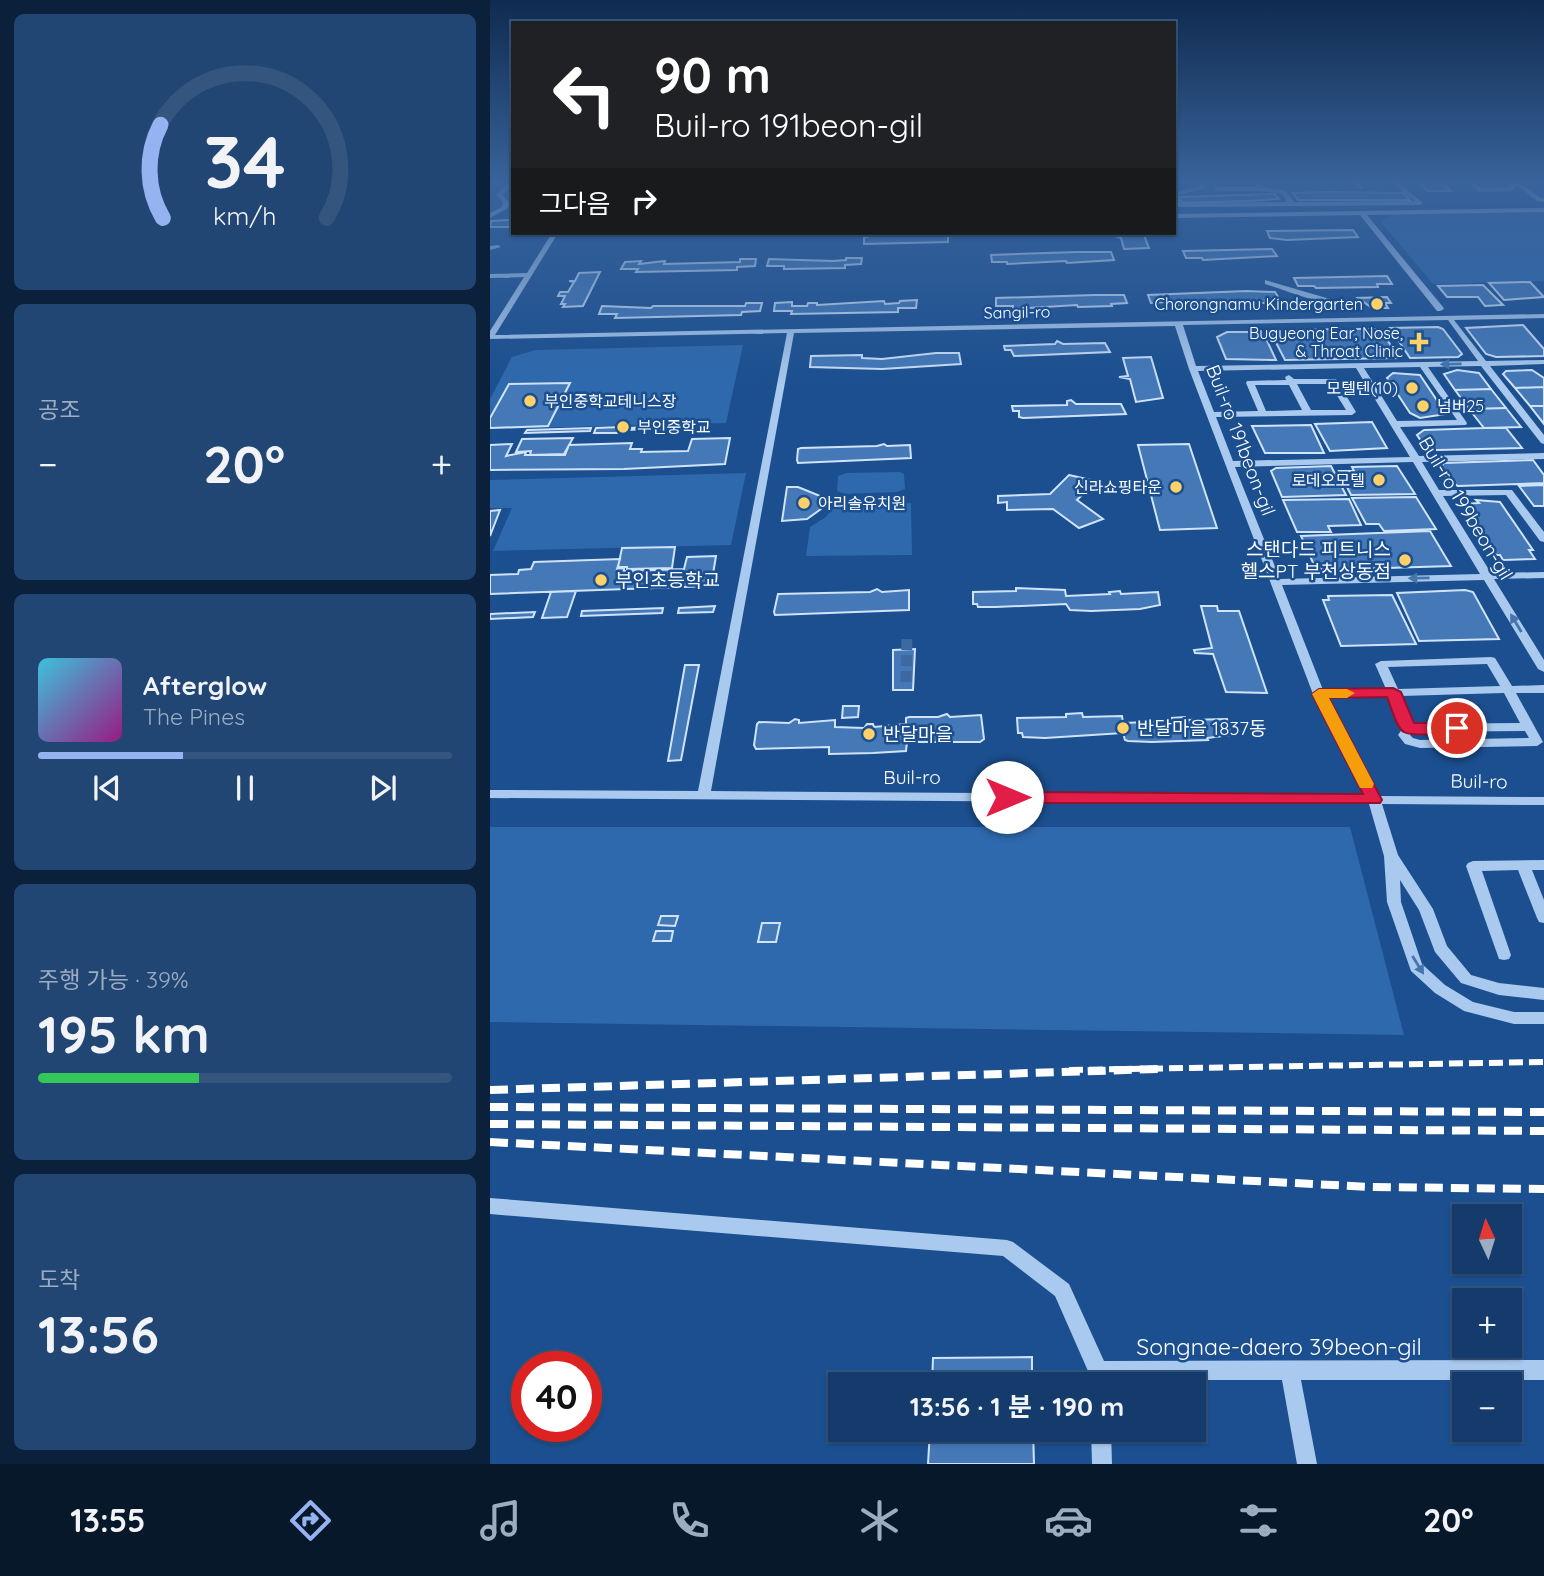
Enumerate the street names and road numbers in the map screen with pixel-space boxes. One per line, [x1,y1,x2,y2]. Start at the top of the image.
street label: Sangil-ro [983,301,1051,323]
street label: Buil-ro 191beon-gil [1201,361,1281,519]
street label: Buil-ro 199beon-gil [1414,432,1518,584]
street label: Buil-ro [883,765,941,789]
street label: Buil-ro [1450,769,1508,793]
street label: Songnae-daero 39beon-gil [1136,1332,1422,1361]

